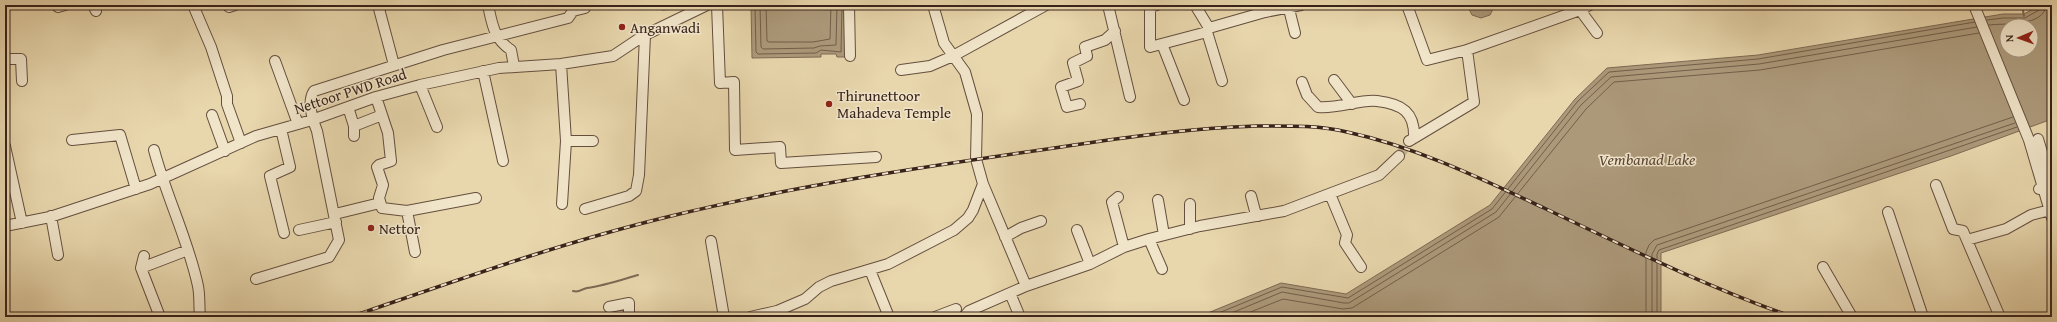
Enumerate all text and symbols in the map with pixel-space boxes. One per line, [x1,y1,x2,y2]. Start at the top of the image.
place label: Anganwadi [630,17,700,38]
north arrow [1999,18,2039,58]
marker: Anganwadi [617,22,627,32]
text: N [2001,34,2017,42]
street label: Nettoor PWD Road [291,63,409,119]
place label: Thirunettoor Mahadeva Temple [837,85,951,123]
marker: Thirunettoor Mahadeva Temple [824,99,834,109]
water label: Vembanad Lake [1599,147,1696,171]
place label: Nettor [379,218,420,239]
marker: Nettor [366,223,376,233]

